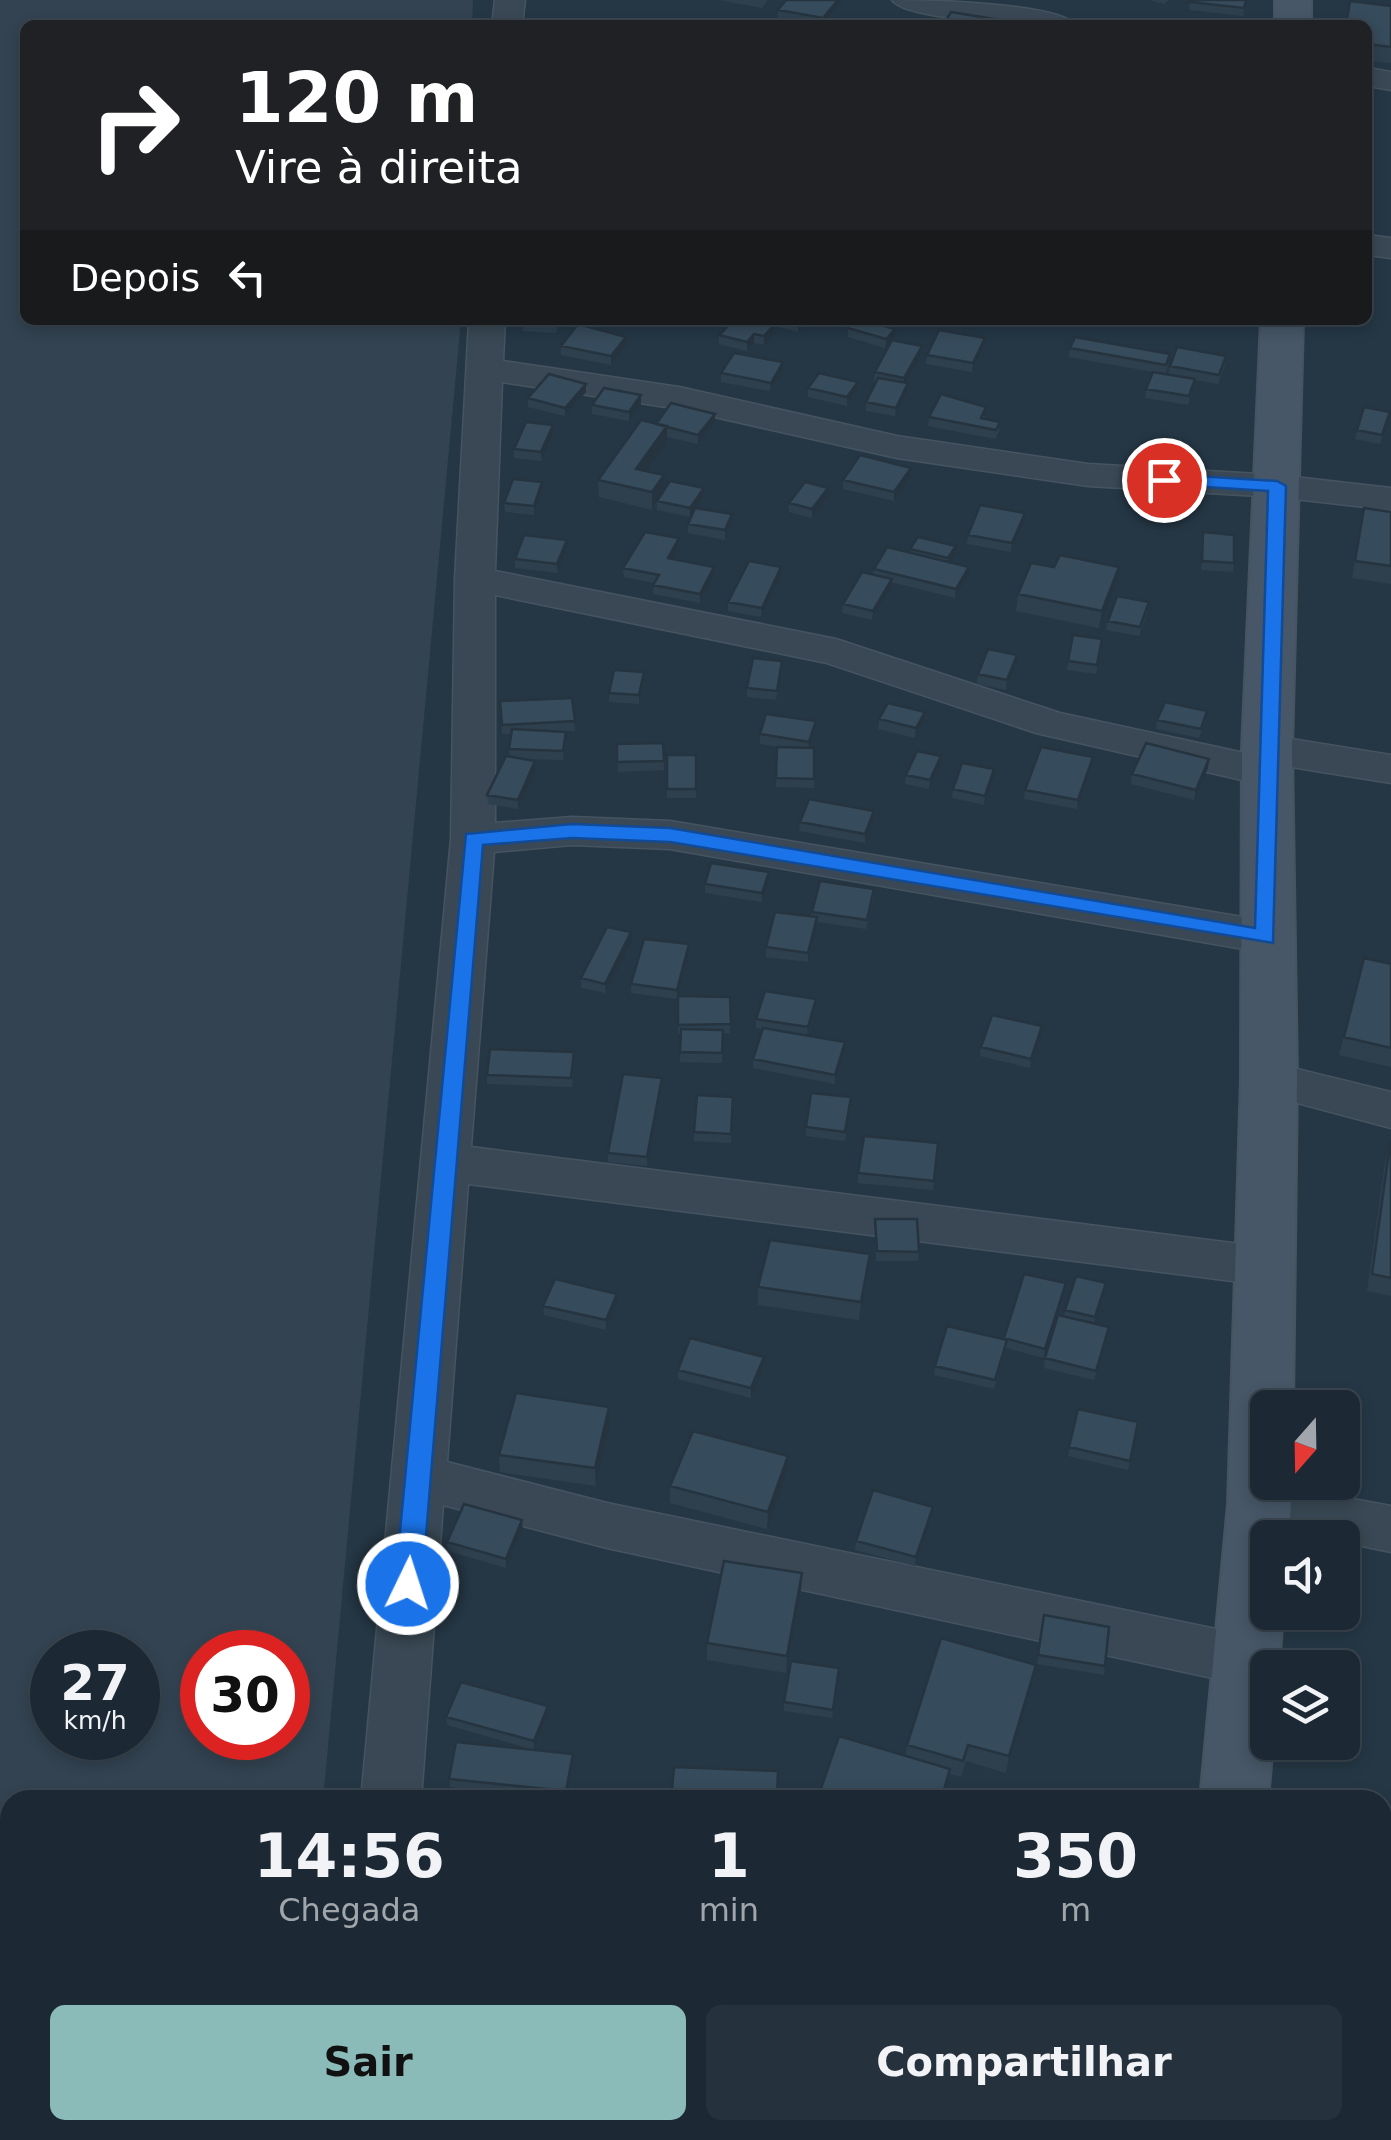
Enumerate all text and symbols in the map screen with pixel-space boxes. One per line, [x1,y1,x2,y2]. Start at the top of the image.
text: 120 m [235,57,478,139]
icon: right [70,60,200,190]
text: Vire à direita [235,141,523,194]
icon: left [220,250,275,305]
text: Depois [70,256,200,300]
pin [1122,438,1207,523]
icon: arrive [1137,453,1192,508]
north arrow [1250,1390,1360,1500]
map controls [1250,1390,1360,1760]
button: sound [1250,1520,1360,1630]
position arrow [356,1532,460,1636]
speed limit sign: 30 [180,1630,310,1760]
button: layers [1250,1650,1360,1760]
text: 27 [60,1654,130,1712]
text: km/h [63,1706,127,1735]
text: 14:56 [254,1821,445,1891]
text: 1 [708,1821,750,1891]
text: 350 [1013,1821,1138,1891]
text: Chegada [278,1891,420,1929]
text: min [699,1891,759,1929]
text: m [1060,1891,1091,1929]
button: Sair [50,2005,686,2120]
button: Compartilhar [706,2005,1342,2120]

